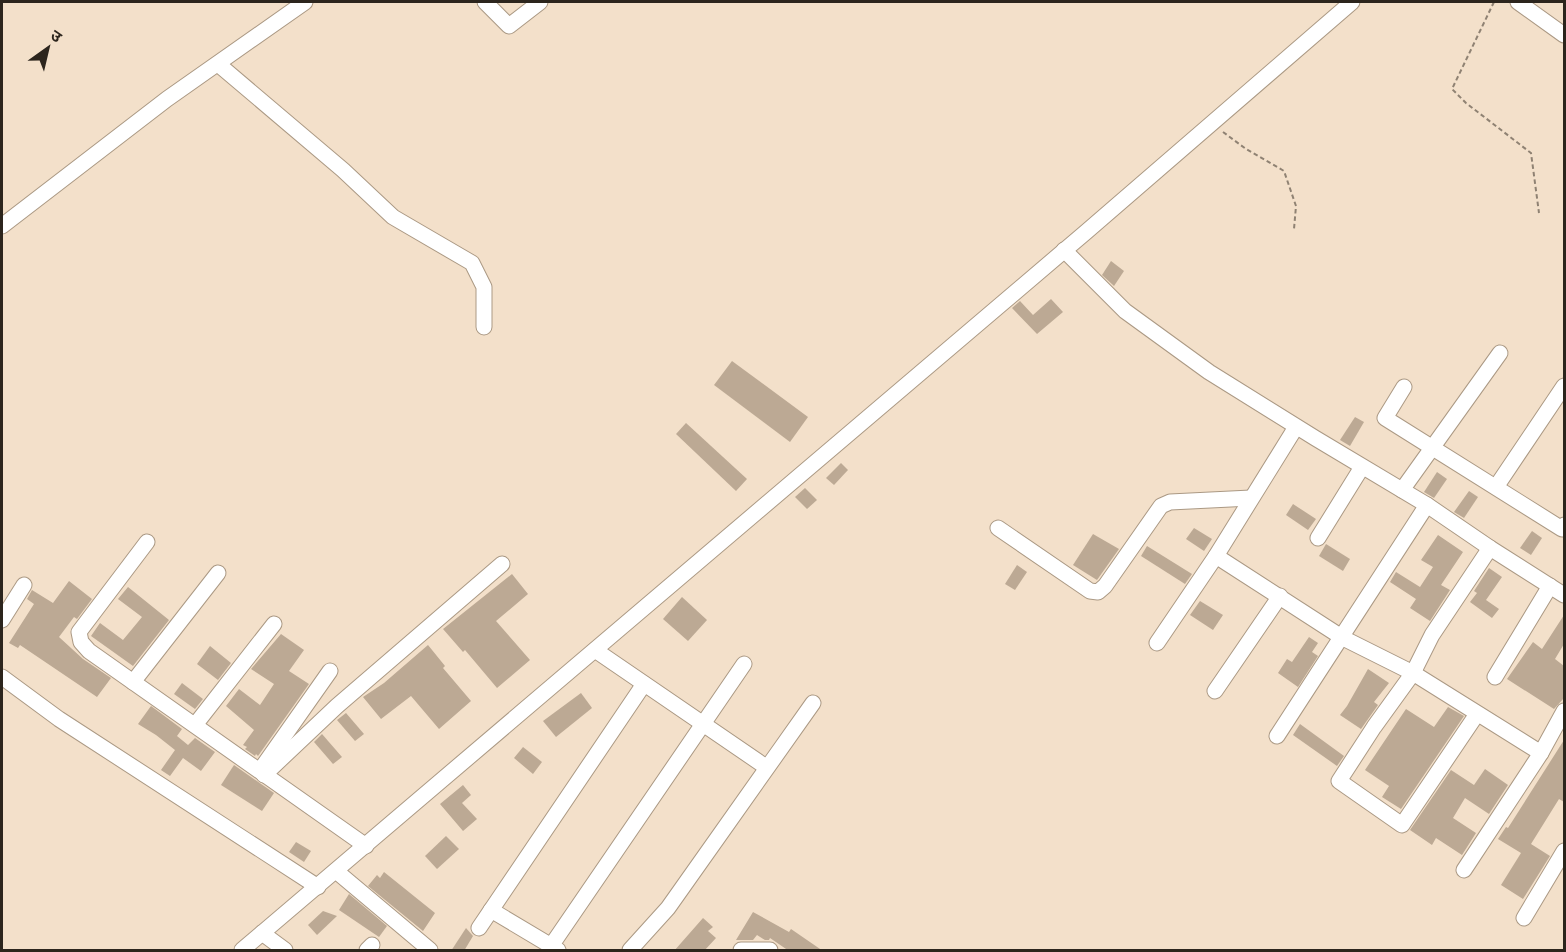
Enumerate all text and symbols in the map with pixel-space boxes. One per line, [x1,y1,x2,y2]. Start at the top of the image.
north arrow [18,18,78,78]
text: उ [47,25,66,47]

